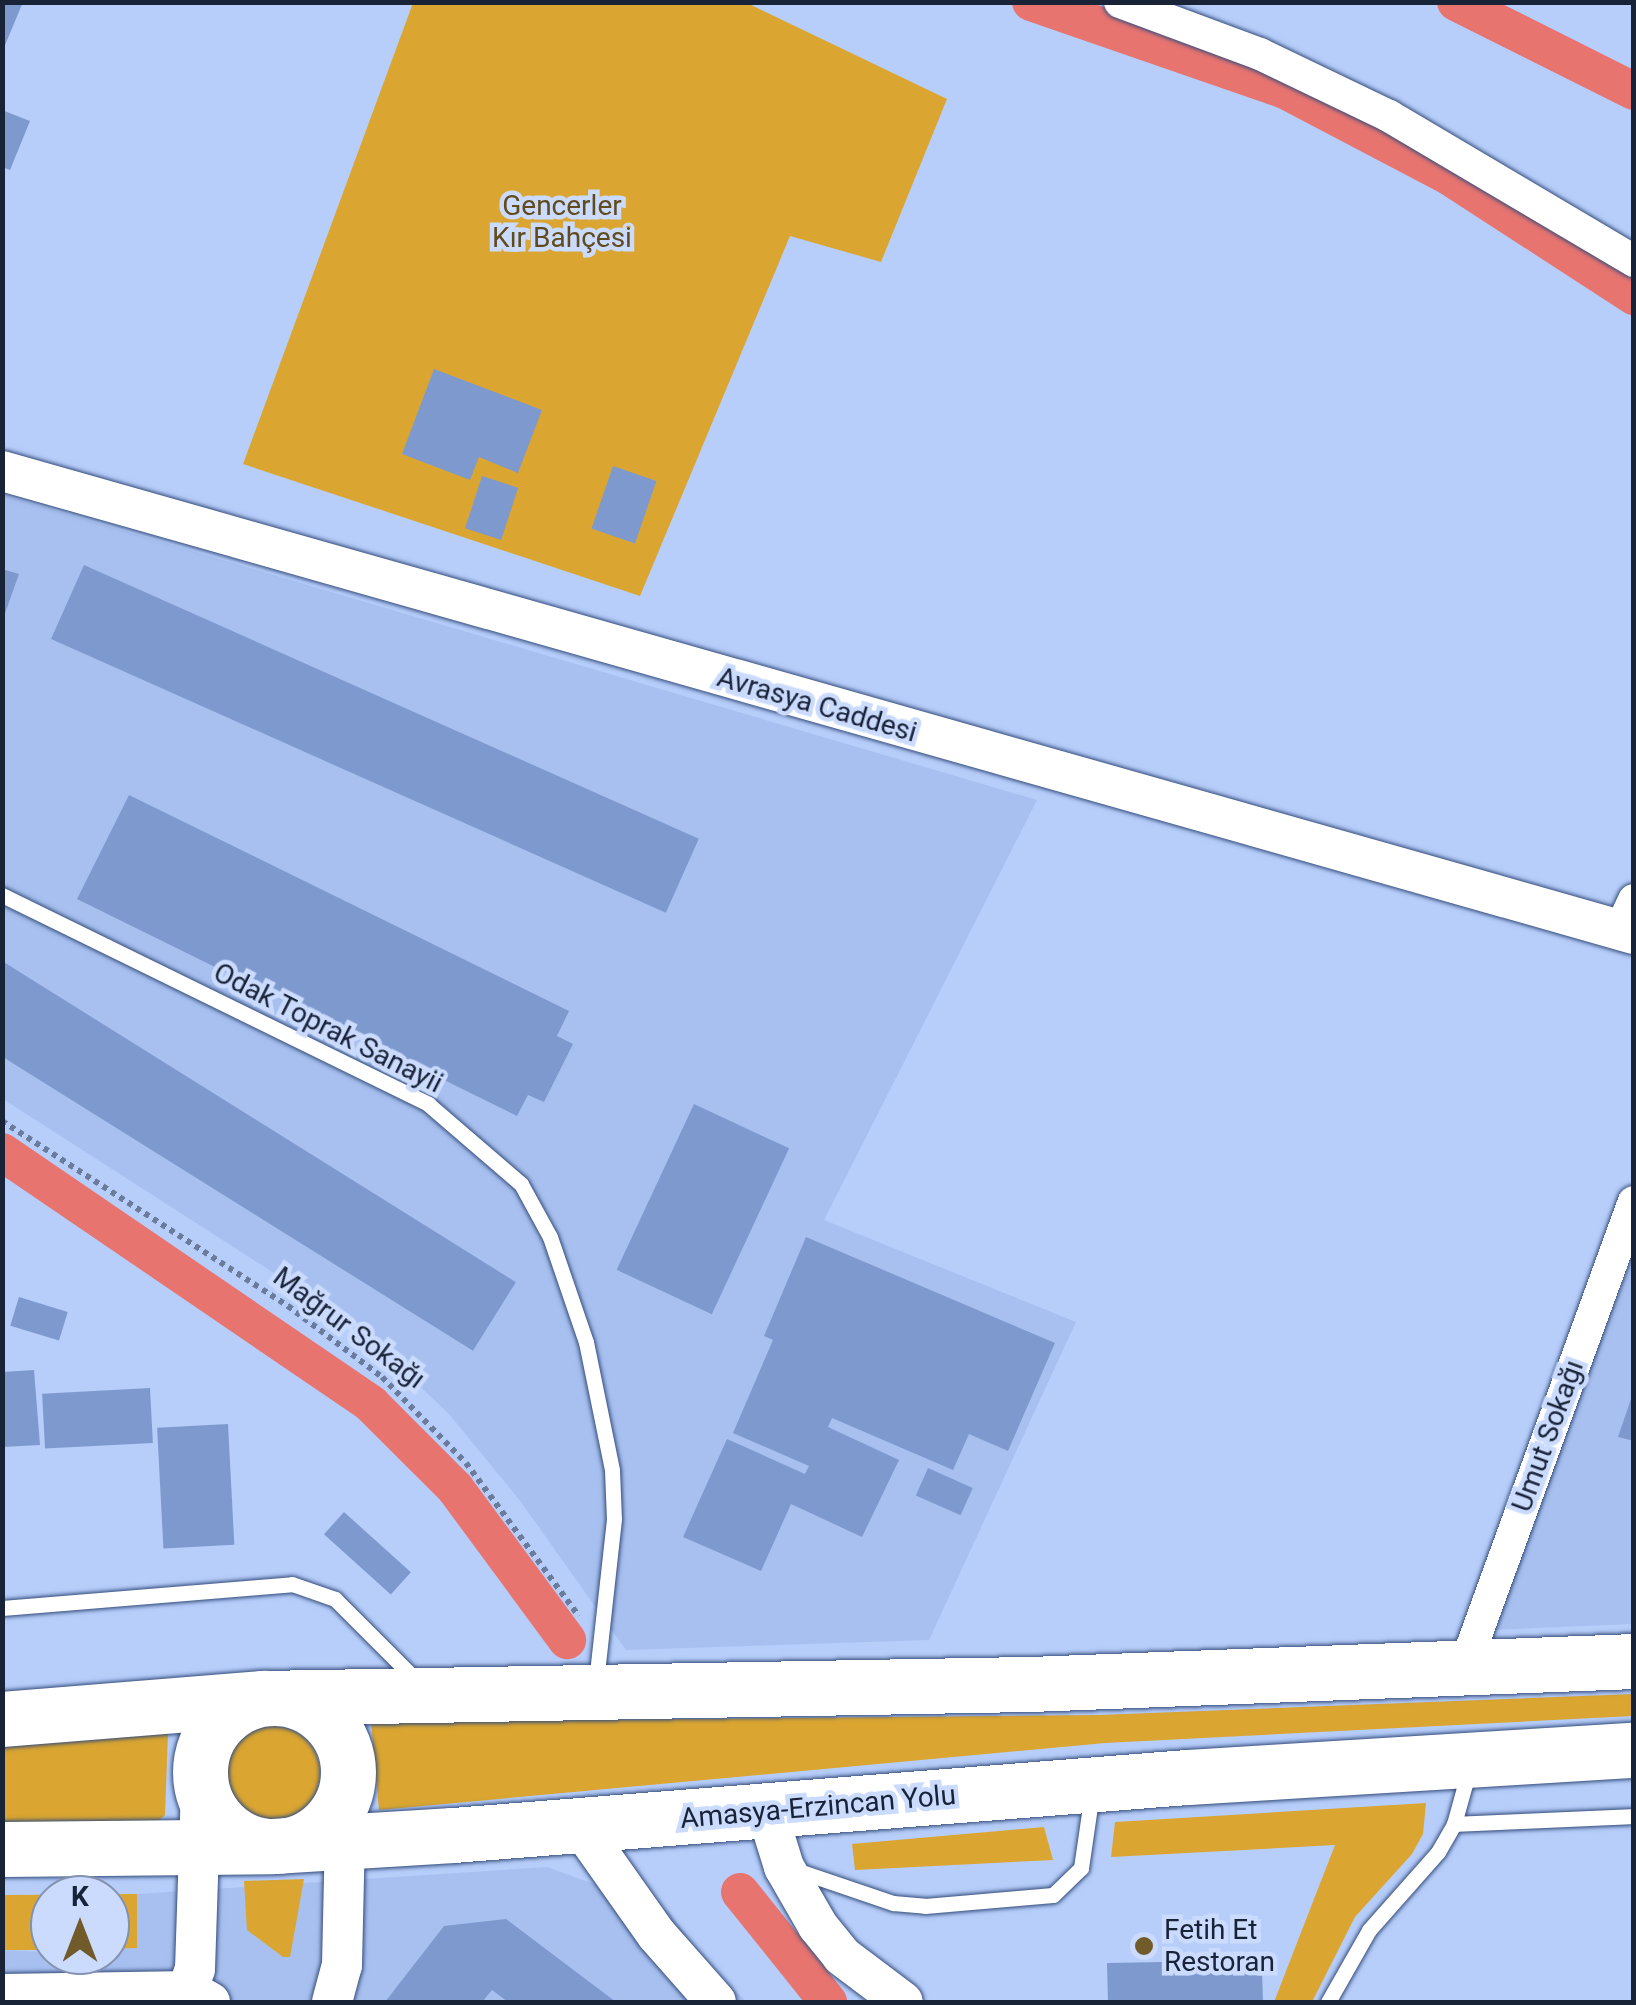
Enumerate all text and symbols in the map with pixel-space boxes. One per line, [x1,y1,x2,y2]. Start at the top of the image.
park label: Gencerler Kır Bahçesi [492,189,632,255]
street label: Avrasya Caddesi [713,660,921,750]
street label: Odak Toprak Sanayii [208,956,448,1100]
street label: Mağrur Sokağı [266,1260,432,1396]
street label: Umut Sokağı [1505,1356,1591,1516]
street label: Amasya-Erzincan Yolu [679,1778,957,1836]
north arrow [30,1875,130,1975]
text: K [71,1880,89,1913]
place label: Fetih Et Restoran [1164,1913,1275,1979]
marker: Fetih Et Restoran [1133,1935,1155,1957]

